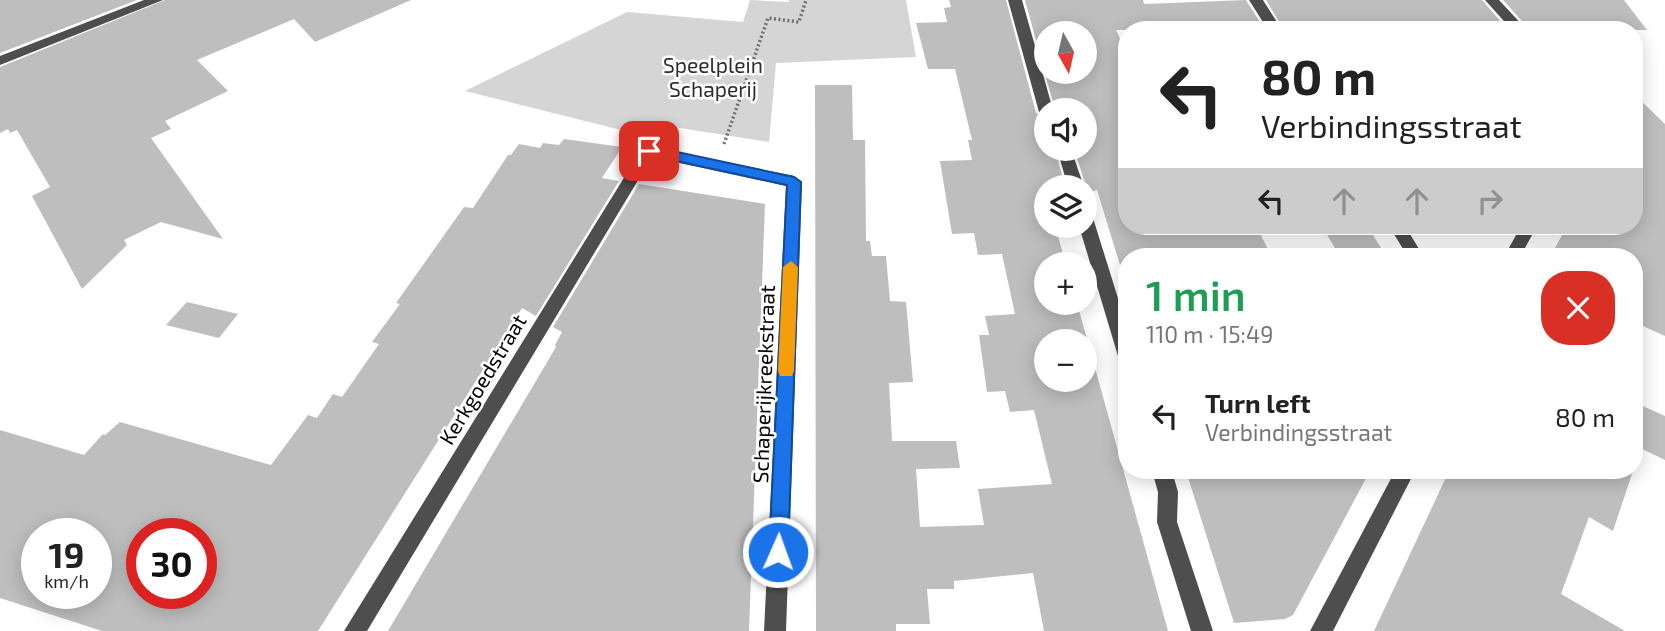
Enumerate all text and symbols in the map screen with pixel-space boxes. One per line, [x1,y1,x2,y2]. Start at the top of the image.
north arrow [1034,21,1097,84]
map controls [1034,21,1097,392]
text: 80 m [1261,46,1376,105]
icon: left [1146,49,1237,140]
park label: Speelplein Schaperij [663,52,763,102]
button: sound [1034,98,1097,161]
text: Verbindingsstraat [1261,106,1522,144]
pin [619,121,679,181]
icon: arrive [630,132,668,170]
button: layers [1034,175,1097,238]
icon: left [1252,182,1290,220]
icon: ahead [1325,182,1363,220]
icon: ahead [1398,182,1436,220]
icon: right [1471,182,1509,220]
button: + [1034,252,1097,315]
text: 1 min [1146,269,1246,319]
button: close [1541,271,1615,345]
street label: Schaperijkreekstraat [747,284,780,484]
street label: Kerkgoedstraat [433,309,531,449]
text: 110 m · 15:49 [1146,320,1273,348]
button: − [1034,329,1097,392]
text: Turn left [1205,387,1311,418]
icon: left [1146,397,1184,435]
text: 80 m [1555,401,1615,432]
text: Verbindingsstraat [1205,418,1392,446]
position arrow [741,515,815,589]
speed limit sign: 30 [126,518,217,609]
text: 19 [49,533,84,575]
text: km/h [44,570,89,592]

